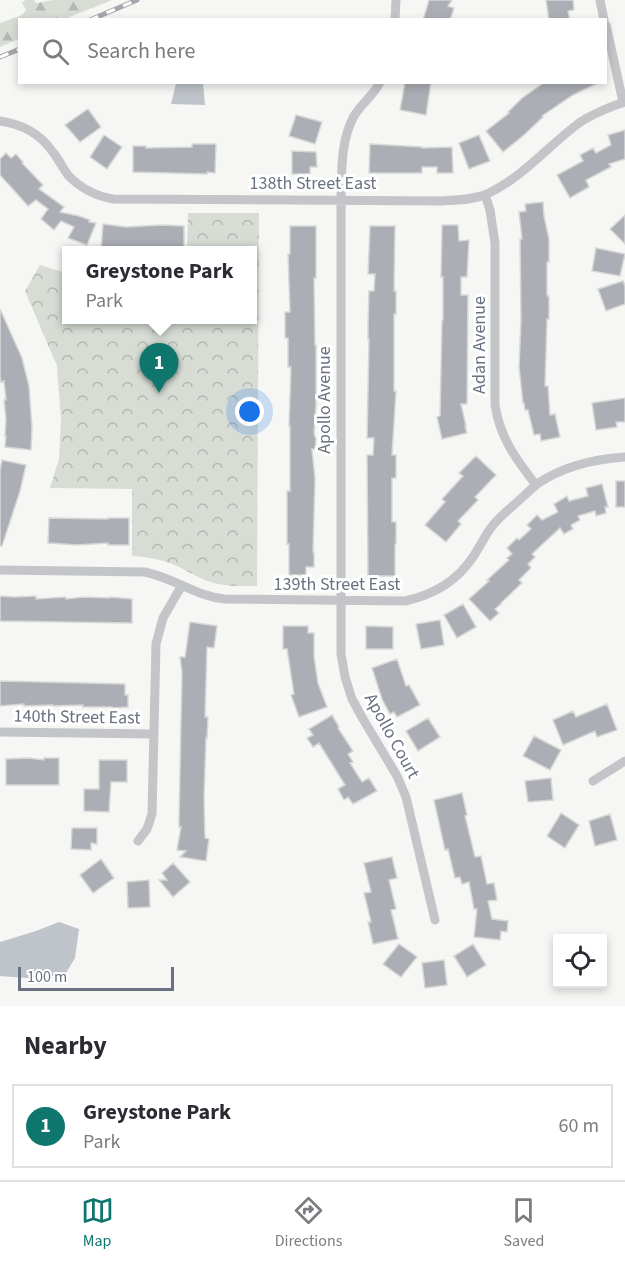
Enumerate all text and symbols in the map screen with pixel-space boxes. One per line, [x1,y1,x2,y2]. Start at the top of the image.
search box [18,18,607,84]
icon: search [39,35,72,68]
text: Search here [87,35,195,67]
street label: 138th Street East [250,171,376,196]
popup [62,246,257,324]
text: Greystone Park [85,255,234,287]
text: Park [85,287,123,315]
street label: Adan Avenue [467,296,492,394]
pin: 1 [140,344,178,393]
street label: Apollo Avenue [312,346,337,454]
your location [235,397,264,426]
street label: 139th Street East [274,572,400,597]
street label: Apollo Court [358,689,426,783]
street label: 140th Street East [13,703,141,731]
map controls [553,934,607,988]
button: locate [553,934,607,988]
scale bar [18,964,174,992]
text: 100 m [27,966,67,988]
text: Nearby [24,1027,107,1064]
text: Greystone Park [83,1096,231,1128]
text: 1 [40,1112,51,1140]
text: 60 m [559,1112,599,1140]
text: Park [83,1128,120,1156]
tab: Map [81,1194,114,1252]
tab: Directions [275,1194,342,1252]
tab: Saved [504,1194,544,1252]

